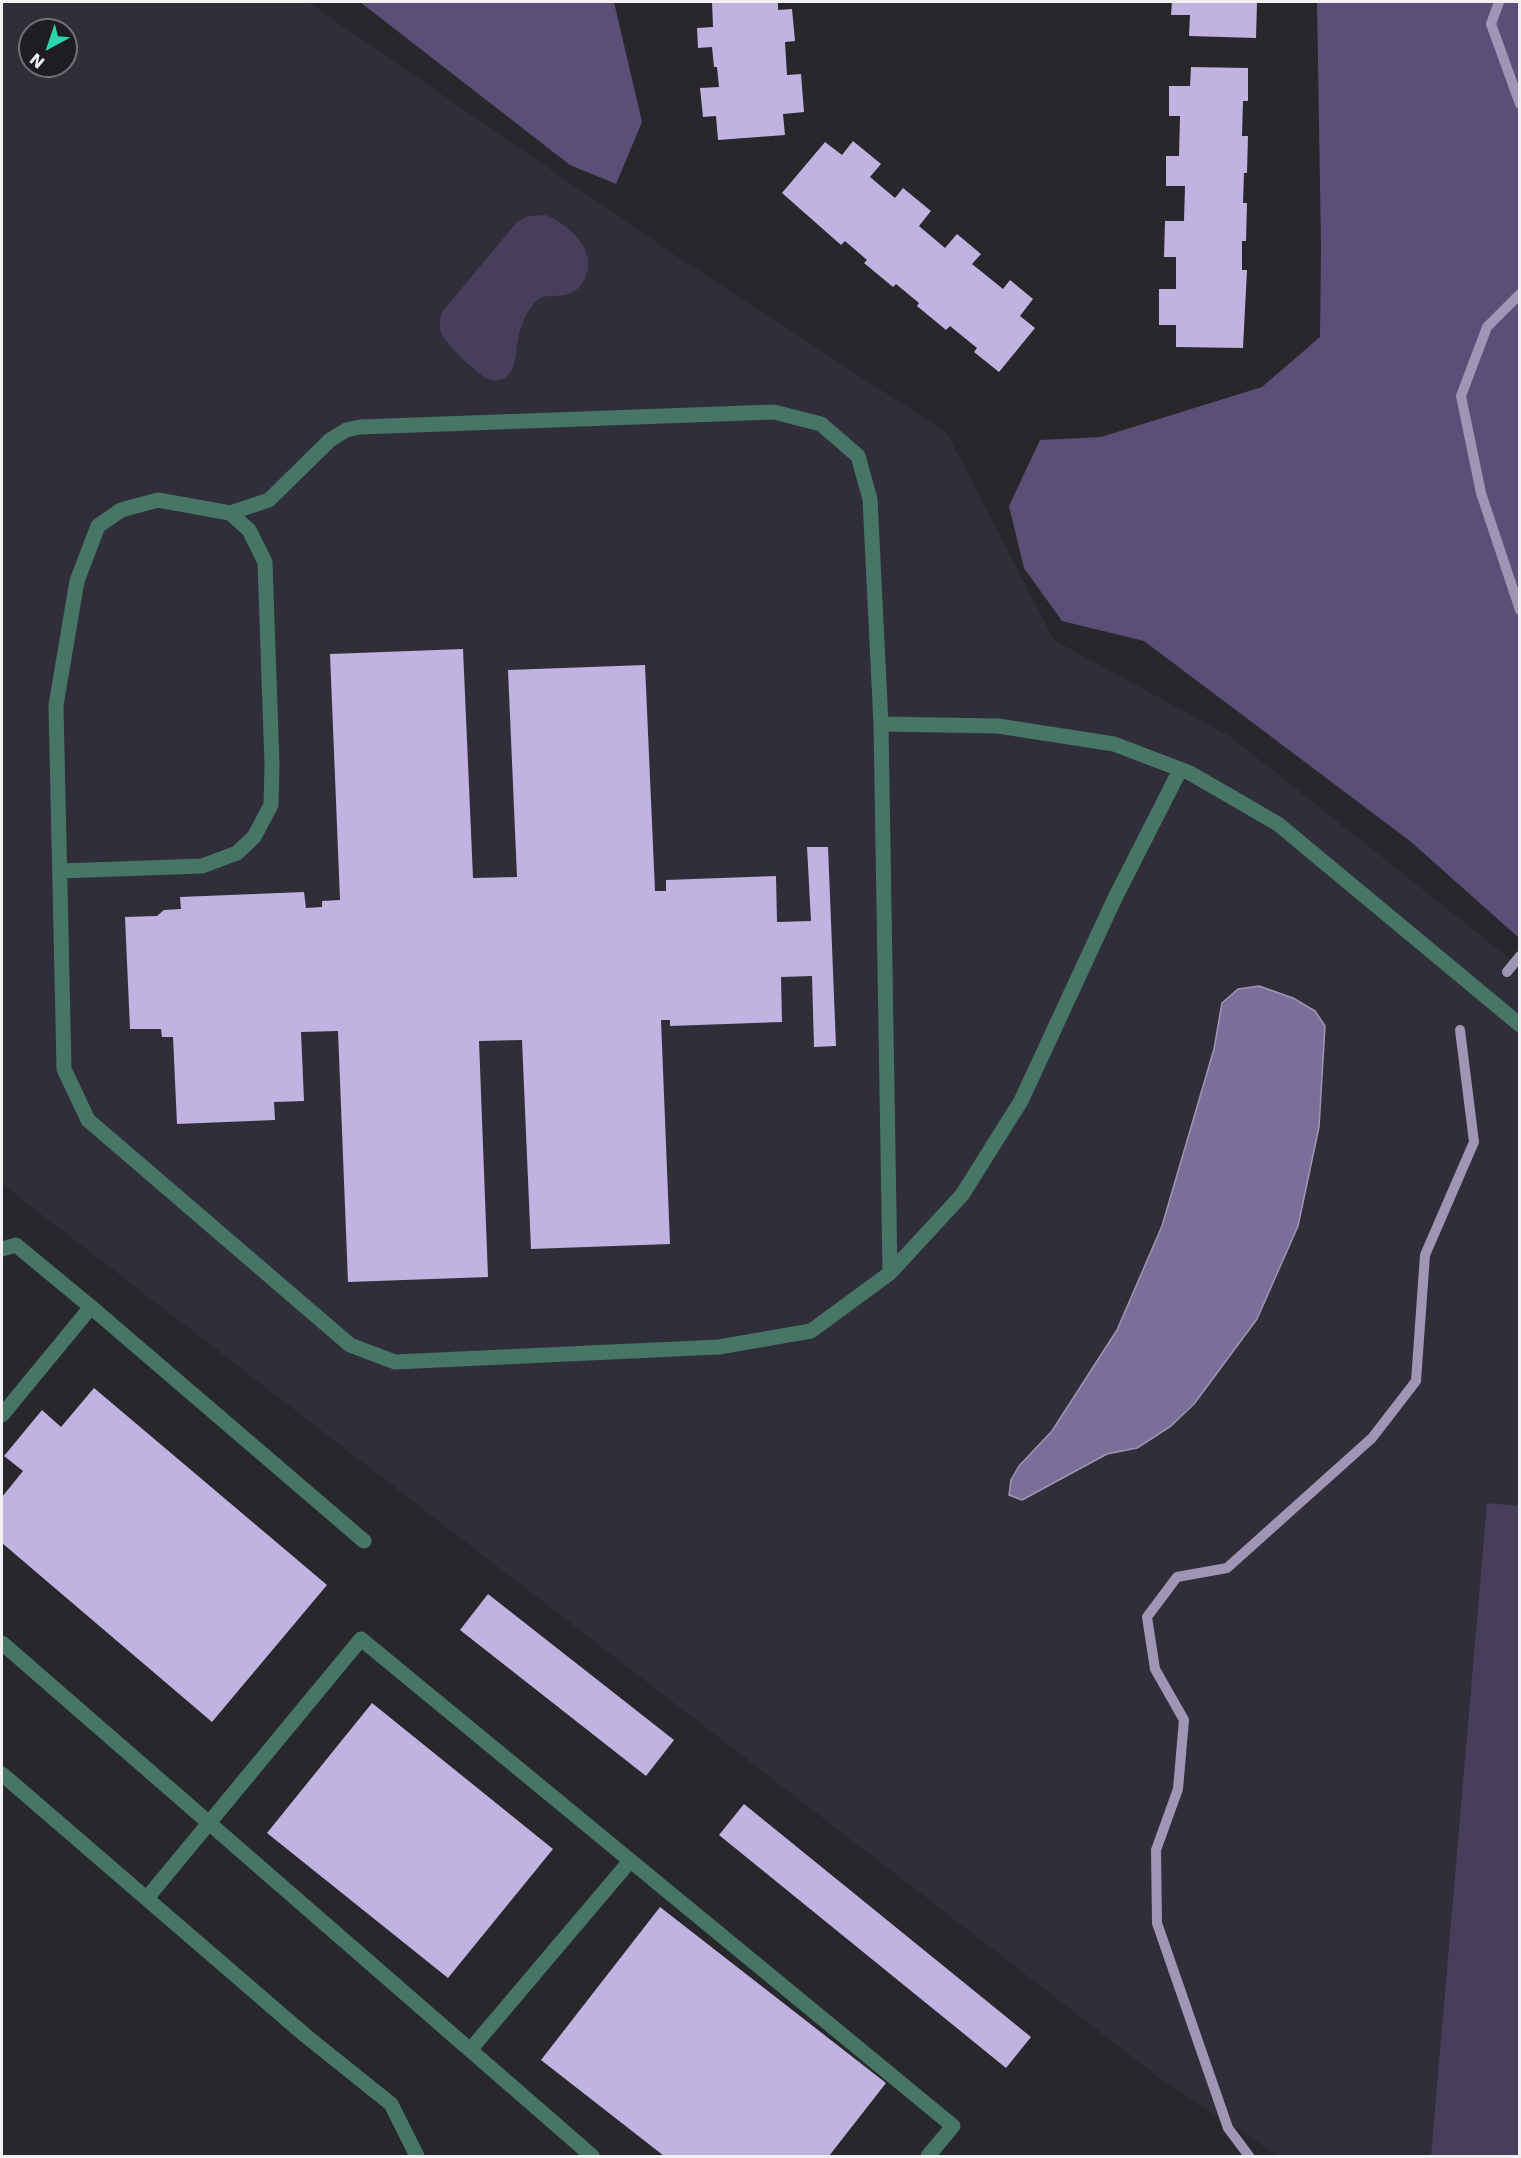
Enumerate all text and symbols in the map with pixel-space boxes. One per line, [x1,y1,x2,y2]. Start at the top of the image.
north arrow [18,18,78,78]
text: N [26,49,49,72]

